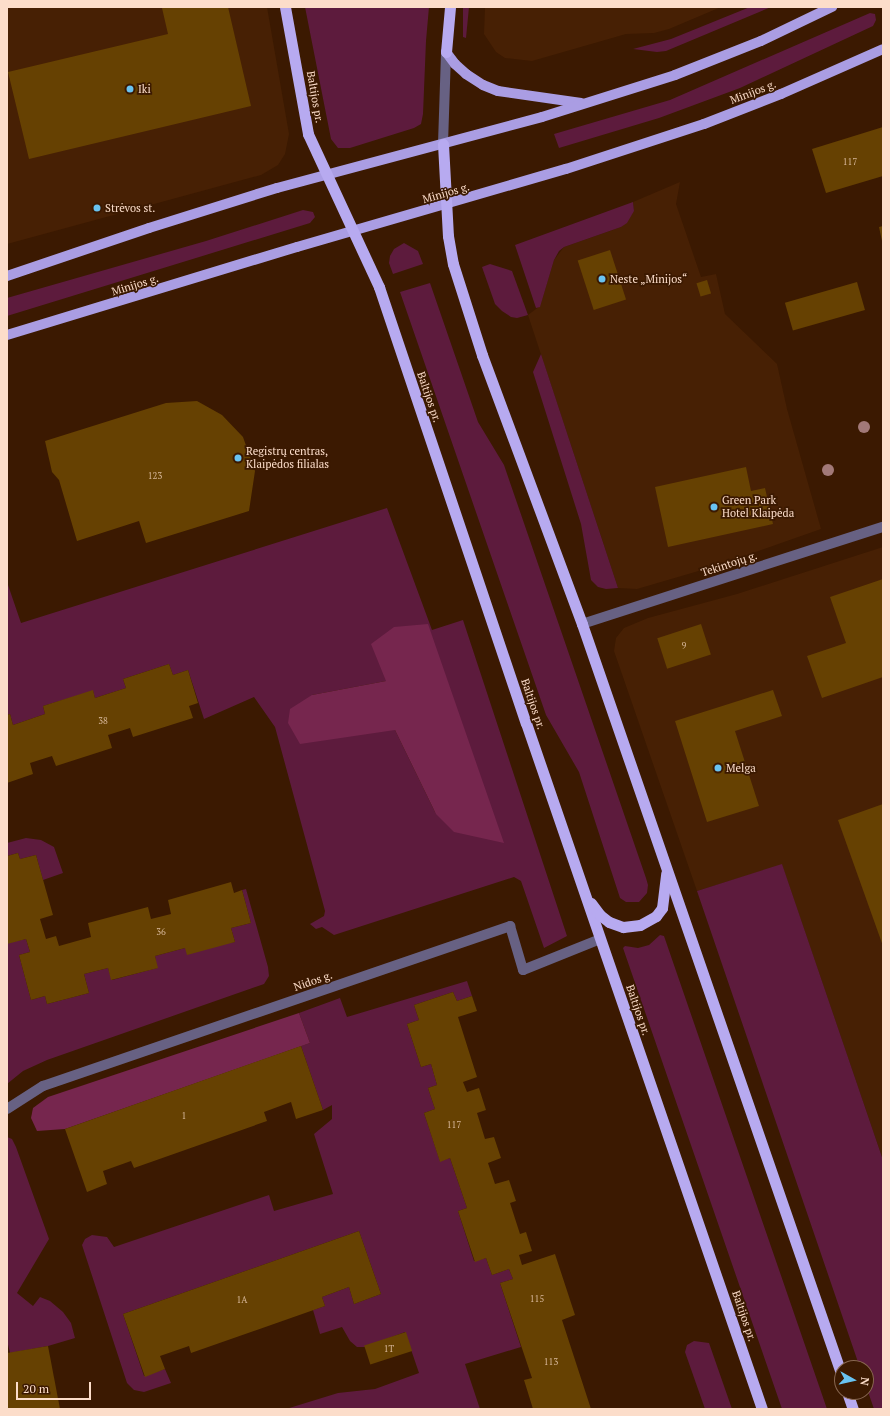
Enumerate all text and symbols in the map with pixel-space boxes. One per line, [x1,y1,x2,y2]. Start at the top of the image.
street label: Baltijos pr. [304,70,326,124]
street label: Minijos g. [728,77,778,107]
place label: Iki [138,82,151,96]
marker: Iki [125,84,135,94]
house number: 117 [843,157,857,167]
street label: Minijos g. [421,180,471,206]
place label: Strėvos st. [105,201,155,215]
marker: Strėvos st. [92,203,102,213]
street label: Minijos g. [110,272,160,298]
place label: Neste „Minijos“ [610,272,688,286]
marker: Neste „Minijos“ [597,274,607,284]
street label: Baltijos pr. [414,370,444,424]
place label: Registrų centras, Klaipėdos filialas [246,445,329,471]
marker: Registrų centras, Klaipėdos filialas [233,453,243,463]
house number: 123 [148,471,162,481]
place label: Green Park Hotel Klaipėda [722,494,794,520]
marker: Green Park Hotel Klaipėda [709,502,719,512]
street label: Tekintojų g. [699,549,759,579]
house number: 9 [682,641,686,651]
street label: Baltijos pr. [518,677,548,731]
house number: 38 [98,716,108,726]
place label: Melga [726,761,756,775]
marker: Melga [713,763,723,773]
house number: 36 [156,927,166,937]
street label: Nidos g. [292,968,334,994]
street label: Baltijos pr. [623,983,653,1037]
house number: 1 [182,1111,186,1121]
house number: 117 [447,1120,461,1130]
street label: Baltijos pr. [729,1289,759,1343]
house number: 115 [530,1294,544,1304]
house number: 1A [237,1295,247,1305]
house number: 1T [384,1344,394,1354]
house number: 113 [544,1357,558,1367]
north arrow [834,1360,874,1400]
scale bar [18,1374,93,1400]
text: N [857,1376,872,1387]
text: 20 m [23,1381,49,1396]

